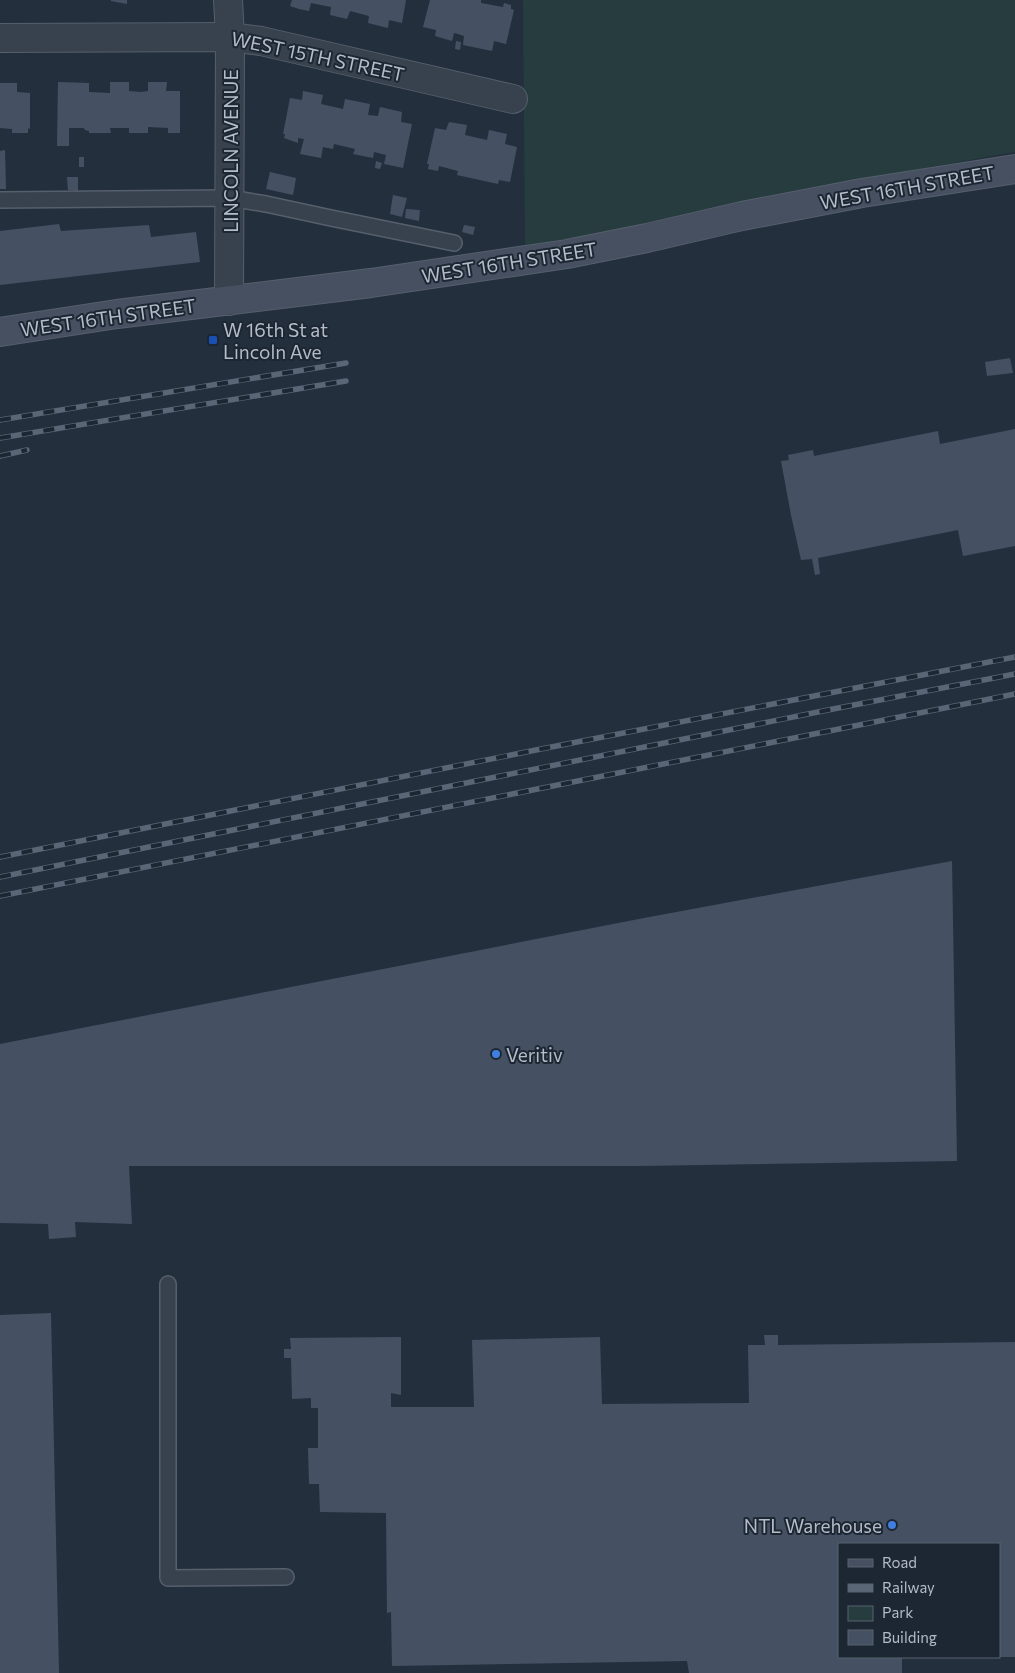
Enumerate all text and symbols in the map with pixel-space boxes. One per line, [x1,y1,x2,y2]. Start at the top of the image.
street label: WEST 15TH STREET [229,26,407,86]
street label: LINCOLN AVENUE [219,69,242,233]
street label: WEST 16TH STREET [818,160,996,214]
street label: WEST 16TH STREET [420,237,598,287]
street label: WEST 16TH STREET [19,293,197,341]
place label: W 16th St at Lincoln Ave [223,318,328,363]
marker: W 16th St at Lincoln Ave [207,334,219,346]
place label: Veritiv [506,1043,563,1066]
marker: Veritiv [490,1048,502,1060]
place label: NTL Warehouse [744,1514,882,1537]
marker: NTL Warehouse [886,1519,898,1531]
legend [838,1543,1000,1658]
text: Road [882,1553,917,1571]
text: Railway [882,1578,935,1596]
text: Park [882,1603,913,1621]
text: Building [882,1628,937,1646]

